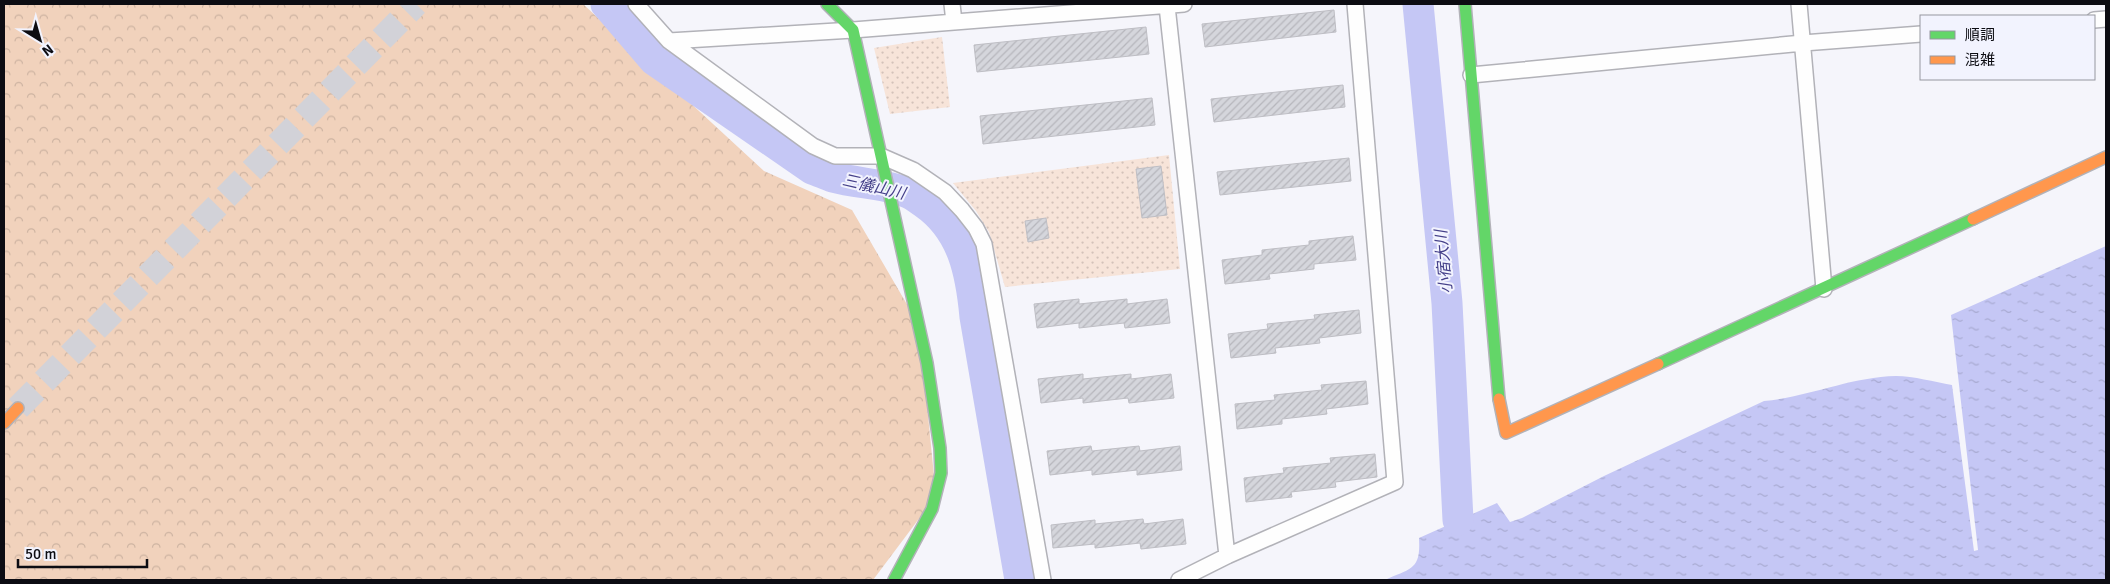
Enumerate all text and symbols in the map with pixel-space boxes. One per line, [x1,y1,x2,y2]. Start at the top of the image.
north arrow [15,15,65,65]
legend [1920,15,2095,80]
text: 順調 [1965,26,1995,44]
text: N [39,40,57,60]
text: 混雑 [1965,51,1995,69]
water label: 三儀山川 [840,170,909,204]
water label: 小宿大川 [1431,227,1457,295]
scale bar [18,536,146,568]
text: 50 m [25,545,56,563]

